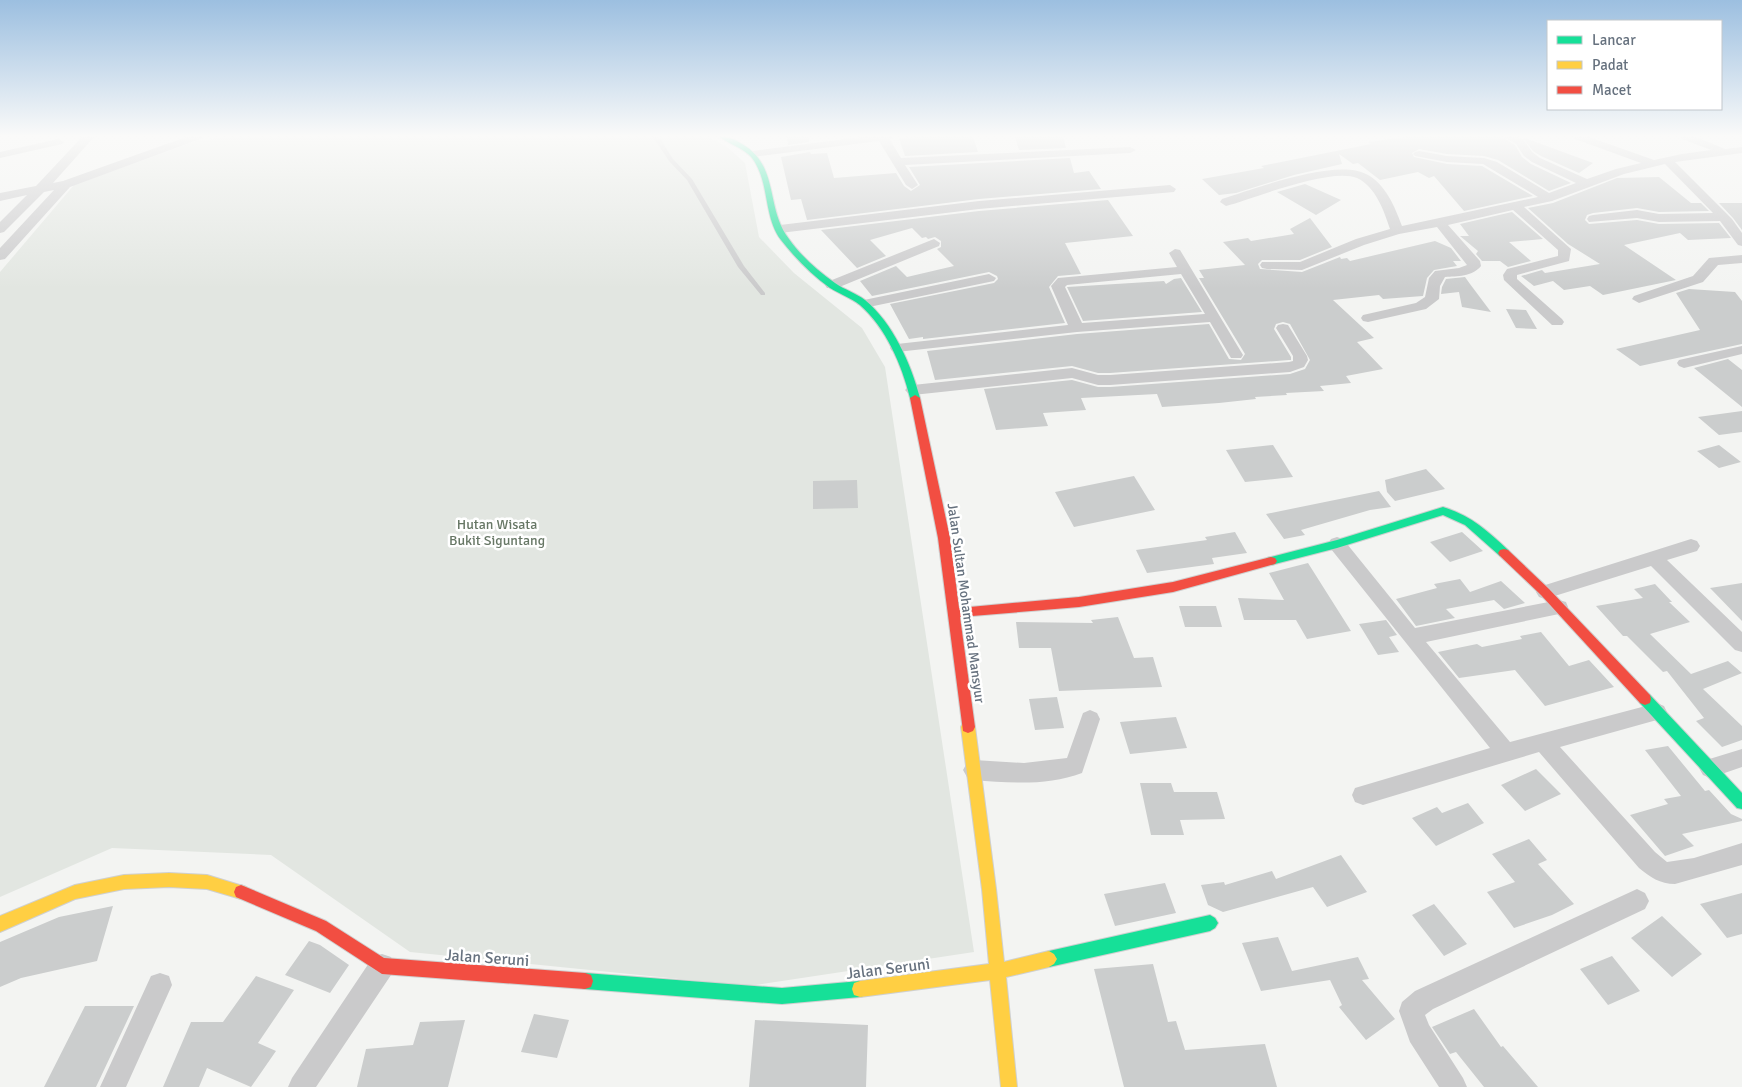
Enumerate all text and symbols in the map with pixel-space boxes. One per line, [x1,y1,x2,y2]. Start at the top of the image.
legend [1547,20,1722,110]
text: Lancar [1592,31,1636,49]
text: Padat [1592,56,1628,74]
text: Macet [1592,81,1631,99]
street label: Jalan Sultan Mohammad Mansyur [944,502,989,705]
park label: Hutan Wisata Bukit Siguntang [449,516,545,549]
street label: Jalan Seruni [444,945,530,971]
street label: Jalan Seruni [845,954,931,984]

